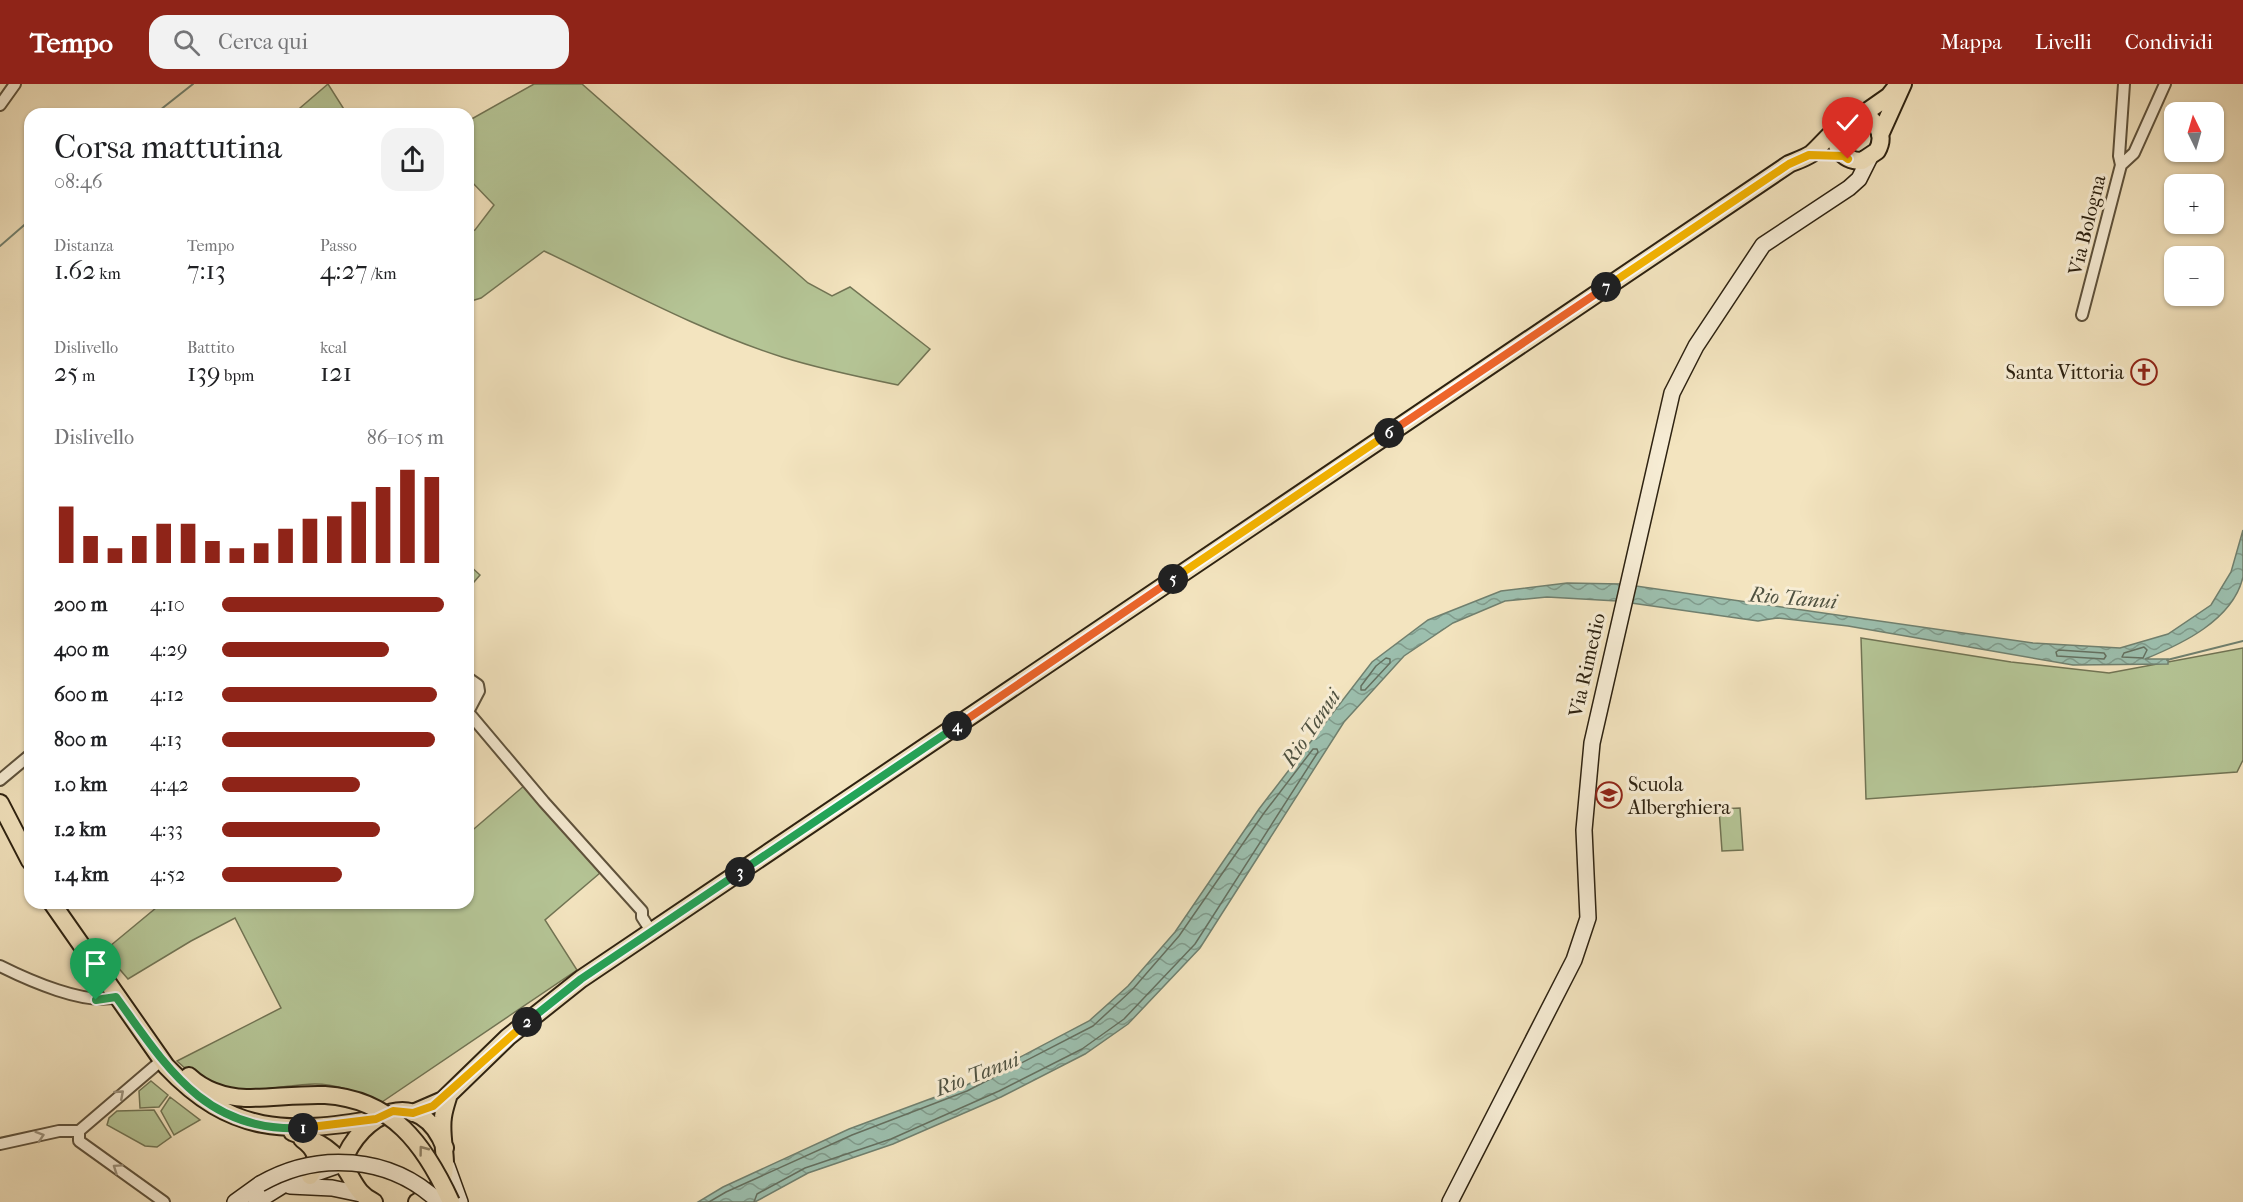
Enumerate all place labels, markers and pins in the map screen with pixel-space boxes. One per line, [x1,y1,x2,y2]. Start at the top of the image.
pin [1822,97,1873,159]
pin: 7 [1591,272,1621,302]
church icon: Santa Vittoria [2129,357,2159,387]
place label: Santa Vittoria [2006,361,2125,384]
pin: 6 [1374,418,1404,448]
pin: 5 [1158,564,1188,594]
pin: 4 [942,711,972,741]
place label: Scuola Alberghiera [1627,773,1731,819]
school or university icon: Scuola Alberghiera [1594,780,1624,810]
pin: 3 [725,857,755,887]
pin [70,938,121,1000]
pin: 2 [512,1007,542,1037]
pin: 1 [288,1113,318,1143]

